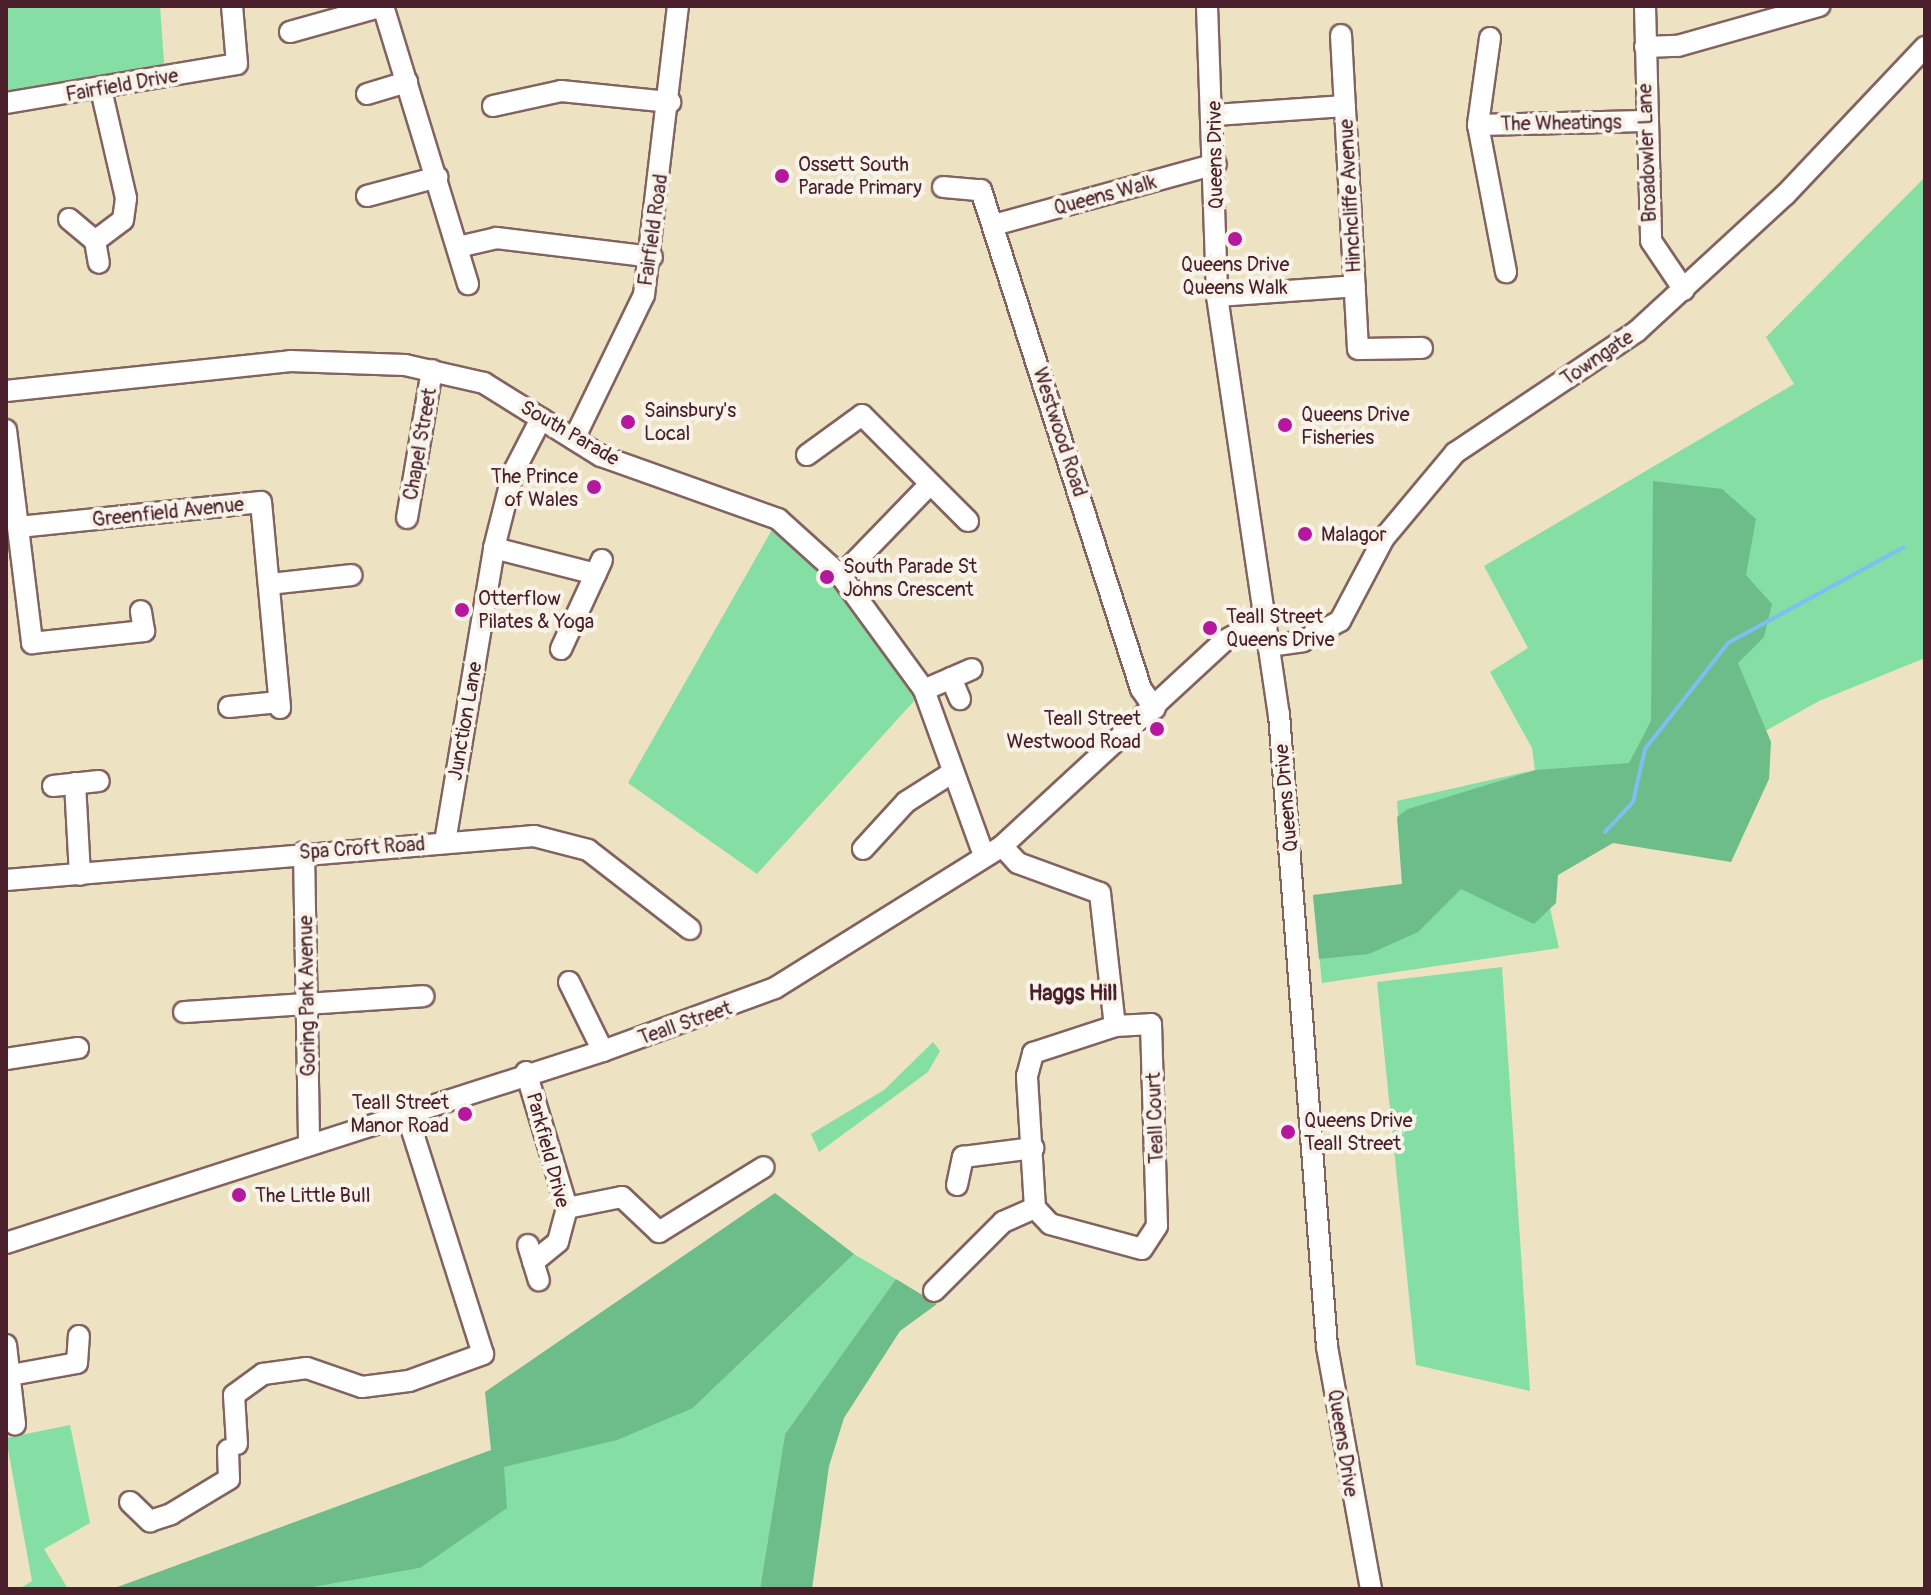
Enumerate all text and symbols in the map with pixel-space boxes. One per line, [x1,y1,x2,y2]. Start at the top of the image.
street label: Fairfield Drive [64,63,180,107]
street label: Broadowler Lane [1633,83,1661,223]
street label: Queens Drive [1202,101,1228,209]
street label: The Wheatings [1500,110,1622,136]
street label: Hinchcliffe Avenue [1334,118,1366,274]
place label: Ossett South Parade Primary [798,152,922,199]
marker: Ossett South Parade Primary [773,167,791,185]
street label: Queens Walk [1051,170,1159,220]
street label: Fairfield Road [633,173,673,287]
marker: Queens Drive Queens Walk [1226,230,1244,248]
place label: Queens Drive Queens Walk [1181,252,1289,299]
street label: Towngate [1556,325,1638,391]
street label: Westwood Road [1028,364,1092,500]
street label: Chapel Street [398,386,442,502]
street label: South Parade [516,395,624,471]
place label: Sainsbury's Local [644,398,736,445]
place label: Queens Drive Fisheries [1301,402,1409,449]
marker: Sainsbury's Local [619,413,637,431]
marker: Queens Drive Fisheries [1276,416,1294,434]
place label: The Prince of Wales [491,464,578,511]
marker: The Prince of Wales [585,478,603,496]
street label: Greenfield Avenue [91,492,245,532]
place label: Malagor [1321,522,1387,546]
marker: Malagor [1296,525,1314,543]
place label: South Parade St Johns Crescent [843,554,977,601]
marker: South Parade St Johns Crescent [818,568,836,586]
place label: Otterflow Pilates & Yoga [478,586,594,633]
marker: Otterflow Pilates & Yoga [453,601,471,619]
place label: Teall Street Queens Drive [1226,604,1334,651]
marker: Teall Street Queens Drive [1201,619,1219,637]
street label: Junction Lane [443,660,487,782]
place label: Teall Street Westwood Road [1007,706,1141,753]
marker: Teall Street Westwood Road [1148,720,1166,738]
street label: Queens Drive [1269,743,1303,853]
street label: Spa Croft Road [298,832,426,864]
street label: Goring Park Avenue [294,915,320,1077]
district label: Haggs Hill [1028,981,1118,1007]
street label: Teall Street [635,996,735,1050]
street label: Teall Court [1141,1072,1169,1164]
place label: Teall Street Manor Road [351,1090,449,1137]
street label: Parkfield Drive [521,1090,575,1210]
marker: Teall Street Manor Road [456,1105,474,1123]
place label: Queens Drive Teall Street [1304,1108,1412,1155]
marker: Queens Drive Teall Street [1279,1123,1297,1141]
place label: The Little Bull [255,1183,370,1207]
marker: The Little Bull [230,1186,248,1204]
street label: Queens Drive [1323,1388,1363,1498]

